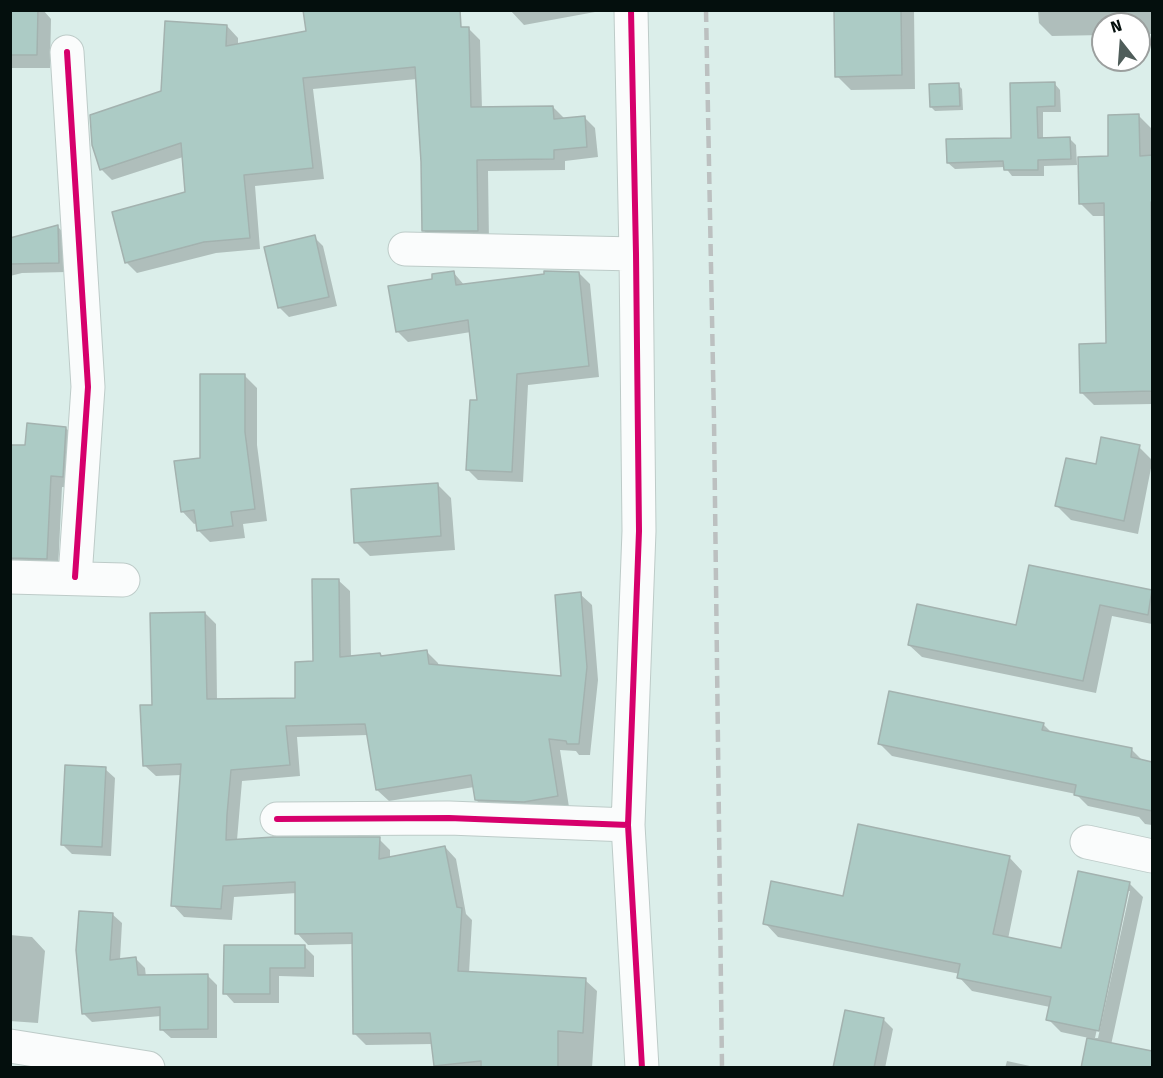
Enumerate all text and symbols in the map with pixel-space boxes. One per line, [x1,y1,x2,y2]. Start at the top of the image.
north arrow [1091,12,1151,72]
text: N [1108,16,1124,37]

